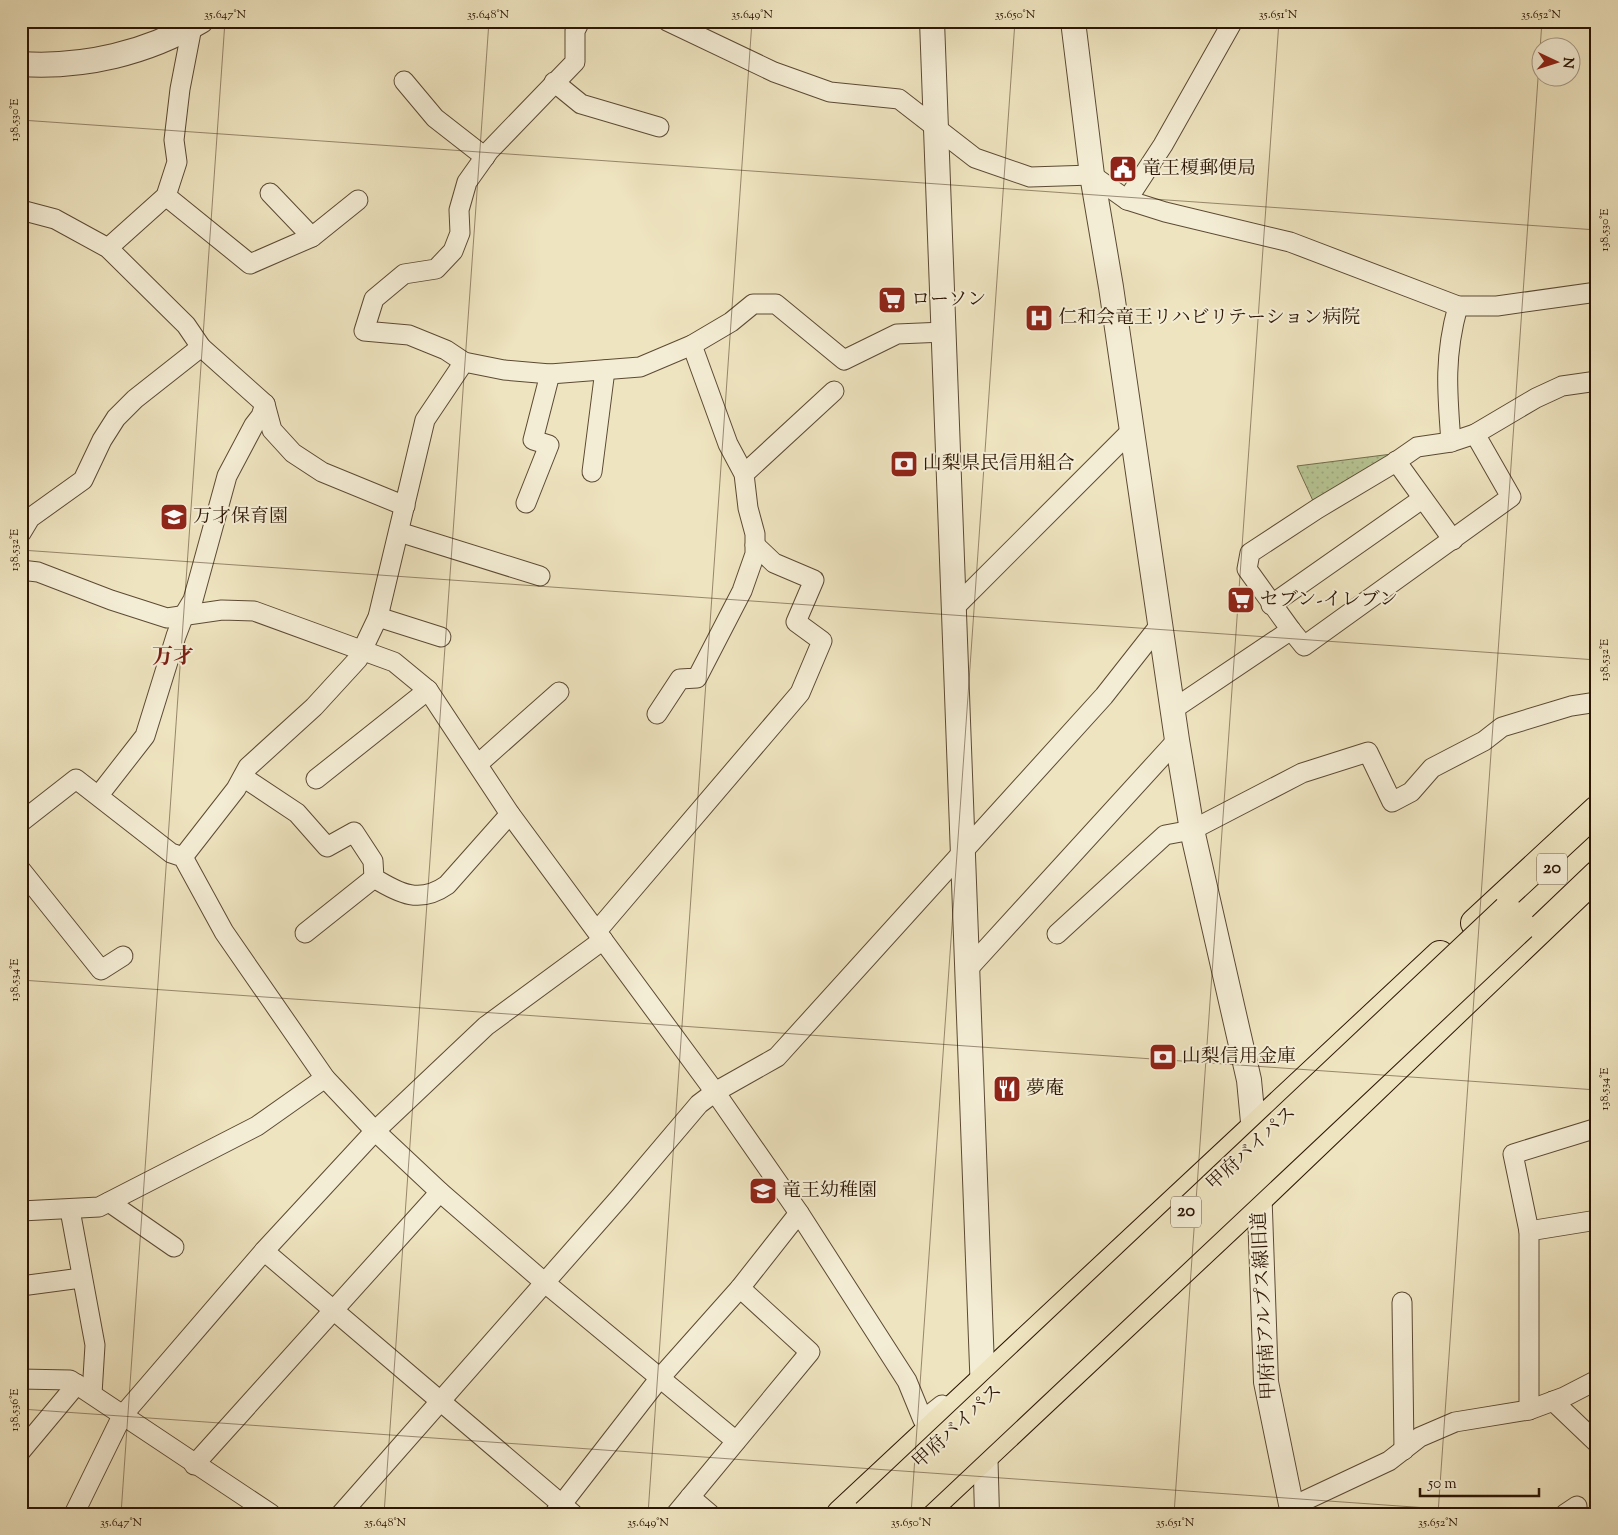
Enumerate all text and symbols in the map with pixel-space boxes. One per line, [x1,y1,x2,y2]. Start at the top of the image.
text: 35.647°N [204,6,247,24]
text: 35.648°N [467,6,510,24]
text: 35.649°N [731,6,773,24]
text: 35.650°N [995,6,1036,24]
text: 35.651°N [1259,6,1298,24]
text: 35.652°N [1521,6,1561,24]
north arrow [1530,38,1580,88]
text: N [1557,56,1577,69]
text: 138.530°E [6,98,24,142]
public building icon: 竜王榎郵便局 [1108,154,1138,184]
place label: 竜王榎郵便局 [1142,156,1256,183]
text: 138.530°E [1596,208,1614,252]
supermarket icon: ローソン [877,285,907,315]
place label: ローソン [911,287,986,314]
hospital icon: 仁和会竜王リハビリテーション病院 [1024,303,1054,333]
place label: 仁和会竜王リハビリテーション病院 [1058,305,1360,332]
bank icon: 山梨県民信用組合 [889,449,919,479]
place label: 山梨県民信用組合 [923,451,1075,478]
school or university icon: 万才保育園 [159,502,189,532]
place label: 万才保育園 [193,504,288,531]
text: 138.532°E [6,528,24,571]
supermarket icon: セブン-イレブン [1226,585,1256,615]
place label: セブン-イレブン [1260,587,1398,614]
text: 138.532°E [1596,638,1614,681]
district label: 万才 [152,643,194,673]
road number: 20 [1537,854,1567,884]
text: 138.534°E [6,958,24,1002]
bank icon: 山梨信用金庫 [1148,1042,1178,1072]
place label: 山梨信用金庫 [1182,1044,1296,1071]
text: 138.534°E [1596,1067,1614,1111]
restaurant icon: 夢庵 [992,1074,1022,1104]
place label: 夢庵 [1026,1076,1064,1103]
street label: 甲府バイパス [1201,1100,1303,1198]
school or university icon: 竜王幼稚園 [748,1176,778,1206]
place label: 竜王幼稚園 [782,1178,877,1205]
road number: 20 [1171,1196,1201,1228]
street label: 甲府南アルプス線旧道 [1247,1211,1283,1401]
street label: 甲府バイパス [907,1378,1009,1476]
text: 138.536°E [6,1388,24,1432]
scale bar [1420,1465,1539,1497]
text: 50 m [1427,1474,1457,1495]
text: 35.647°N [100,1514,143,1532]
text: 35.648°N [364,1514,407,1532]
text: 35.649°N [627,1514,669,1532]
text: 35.650°N [891,1514,932,1532]
text: 35.651°N [1156,1514,1195,1532]
text: 35.652°N [1418,1514,1458,1532]

